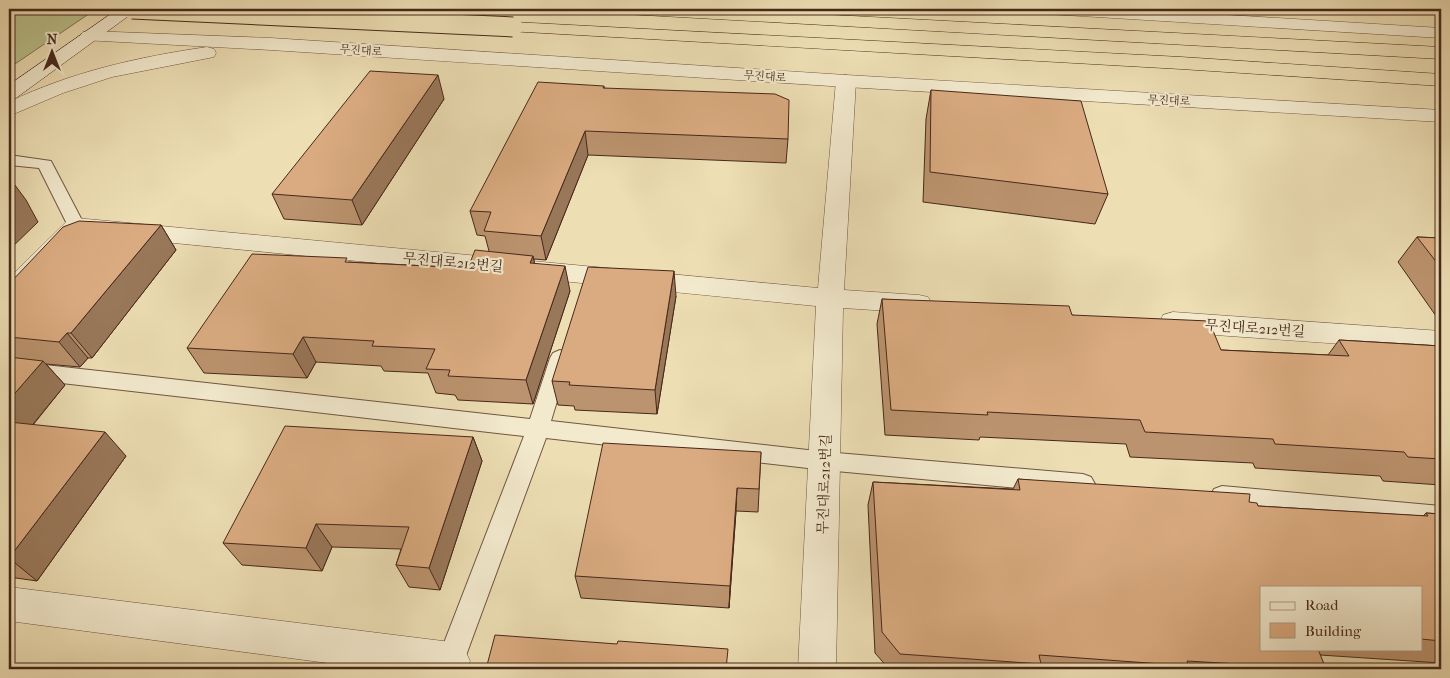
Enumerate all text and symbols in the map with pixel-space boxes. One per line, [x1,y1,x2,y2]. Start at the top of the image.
north arrow [28,28,78,78]
text: N [47,31,58,48]
street label: 무진대로 [339,43,383,58]
street label: 무진대로 [743,69,787,84]
street label: 무진대로 [1147,93,1191,108]
street label: 무진대로212번길 [402,250,504,275]
street label: 무진대로212번길 [1204,317,1306,340]
street label: 무진대로212번길 [814,433,835,535]
legend [1260,586,1422,650]
text: Road [1305,596,1339,614]
text: Building [1305,622,1362,640]

